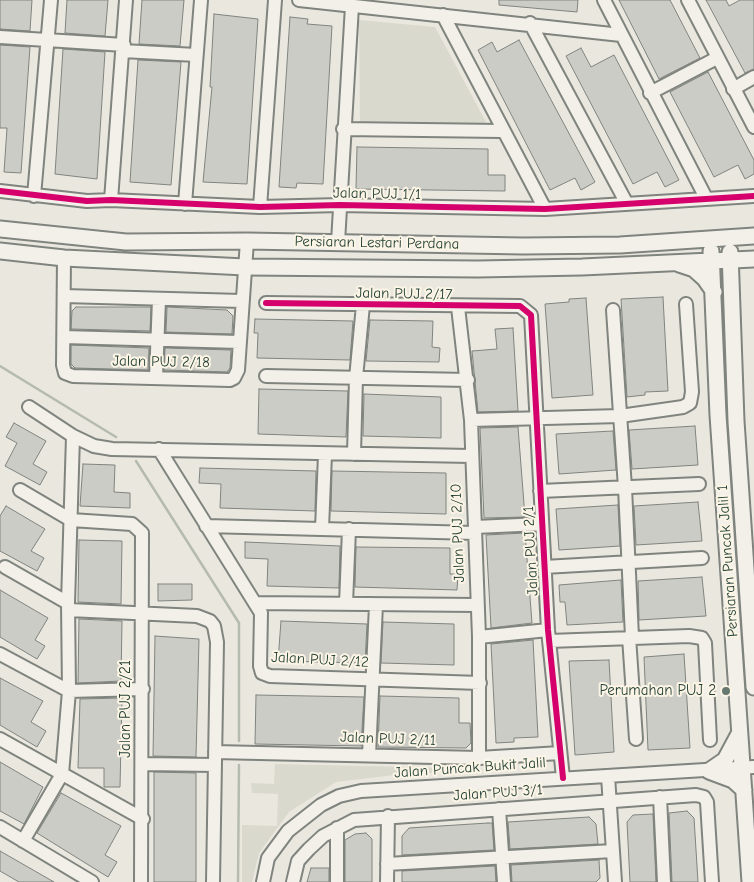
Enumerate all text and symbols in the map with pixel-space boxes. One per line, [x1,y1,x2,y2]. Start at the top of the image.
street label: Jalan PUJ 1/1 [333,184,421,204]
street label: Persiaran Lestari Perdana [294,233,460,253]
street label: Jalan PUJ 2/17 [355,284,453,304]
street label: Jalan PUJ 2/18 [112,352,210,372]
street label: Jalan PUJ 2/10 [447,483,469,583]
street label: Persiaran Puncak Jalil 1 [714,484,742,638]
street label: Jalan PUJ 2/1 [520,506,542,596]
street label: Jalan PUJ 2/12 [271,648,369,672]
street label: Jalan PUJ 2/21 [117,660,135,758]
place label: Perumahan PUJ 2 [599,682,716,700]
marker: Perumahan PUJ 2 [720,685,732,697]
street label: Jalan PUJ 2/11 [340,728,436,750]
street label: Jalan Puncak Bukit Jalil [394,754,546,782]
street label: Jalan PUJ 3/1 [453,781,543,805]

